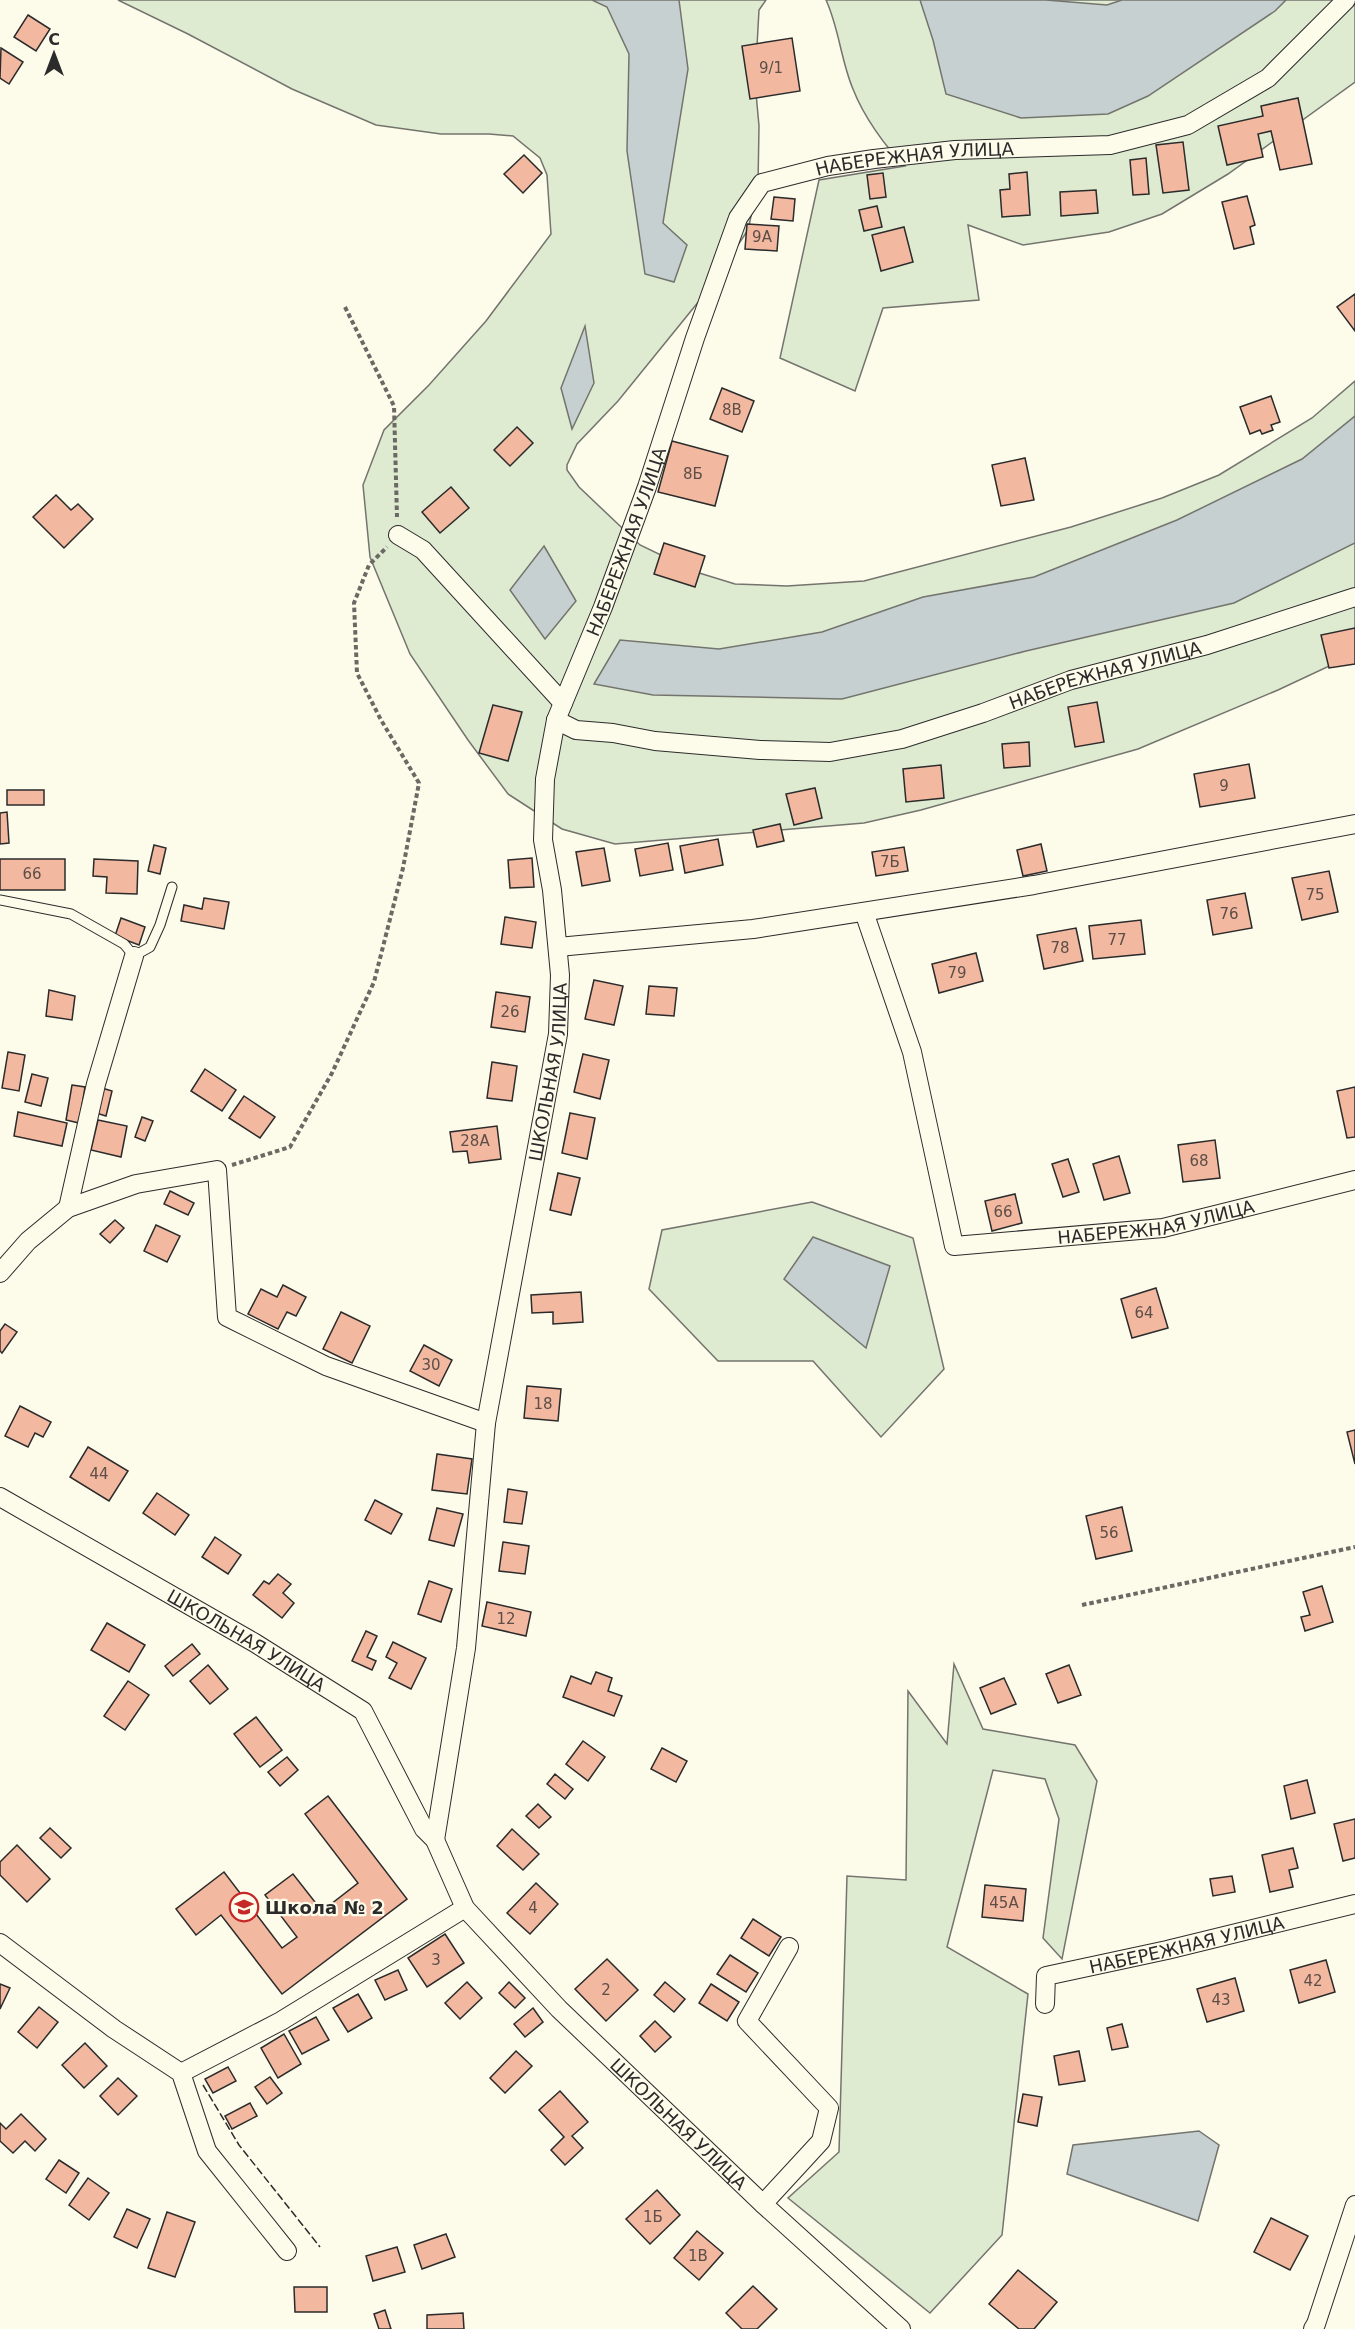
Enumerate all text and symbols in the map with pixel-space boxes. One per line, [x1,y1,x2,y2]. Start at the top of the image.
north arrow [24,24,84,84]
text: С [48,30,60,49]
house number: 9/1 [759,59,783,77]
street label: НАБЕРЕЖНАЯ УЛИЦА [813,138,1015,179]
house number: 9А [752,228,773,246]
house number: 8В [722,401,742,419]
street label: НАБЕРЕЖНАЯ УЛИЦА [582,444,670,639]
house number: 8Б [683,465,703,483]
street label: НАБЕРЕЖНАЯ УЛИЦА [1006,636,1204,713]
house number: 9 [1219,777,1229,795]
house number: 7Б [880,853,900,871]
house number: 66 [22,865,42,883]
house number: 75 [1305,886,1325,904]
house number: 76 [1219,905,1239,923]
house number: 77 [1107,931,1127,949]
house number: 78 [1050,939,1070,957]
house number: 79 [947,964,967,982]
street label: ШКОЛЬНАЯ УЛИЦА [524,982,570,1163]
house number: 26 [500,1003,520,1021]
house number: 28А [460,1132,490,1150]
house number: 68 [1189,1152,1209,1170]
street label: НАБЕРЕЖНАЯ УЛИЦА [1056,1195,1257,1248]
house number: 66 [993,1203,1013,1221]
house number: 64 [1134,1304,1154,1322]
house number: 30 [421,1356,441,1374]
house number: 18 [533,1395,553,1413]
house number: 44 [89,1465,109,1483]
house number: 56 [1099,1524,1119,1542]
street label: ШКОЛЬНАЯ УЛИЦА [164,1585,330,1696]
house number: 12 [496,1610,516,1628]
school or university icon: Школа № 2 [228,1891,260,1923]
house number: 45А [989,1894,1019,1912]
place label: Школа № 2 [265,1897,384,1918]
house number: 4 [528,1899,538,1917]
street label: НАБЕРЕЖНАЯ УЛИЦА [1087,1911,1287,1977]
house number: 3 [431,1951,441,1969]
house number: 42 [1303,1972,1323,1990]
house number: 2 [601,1981,611,1999]
house number: 43 [1211,1991,1231,2009]
street label: ШКОЛЬНАЯ УЛИЦА [606,2054,752,2194]
house number: 1Б [643,2208,663,2226]
house number: 1В [688,2247,708,2265]

